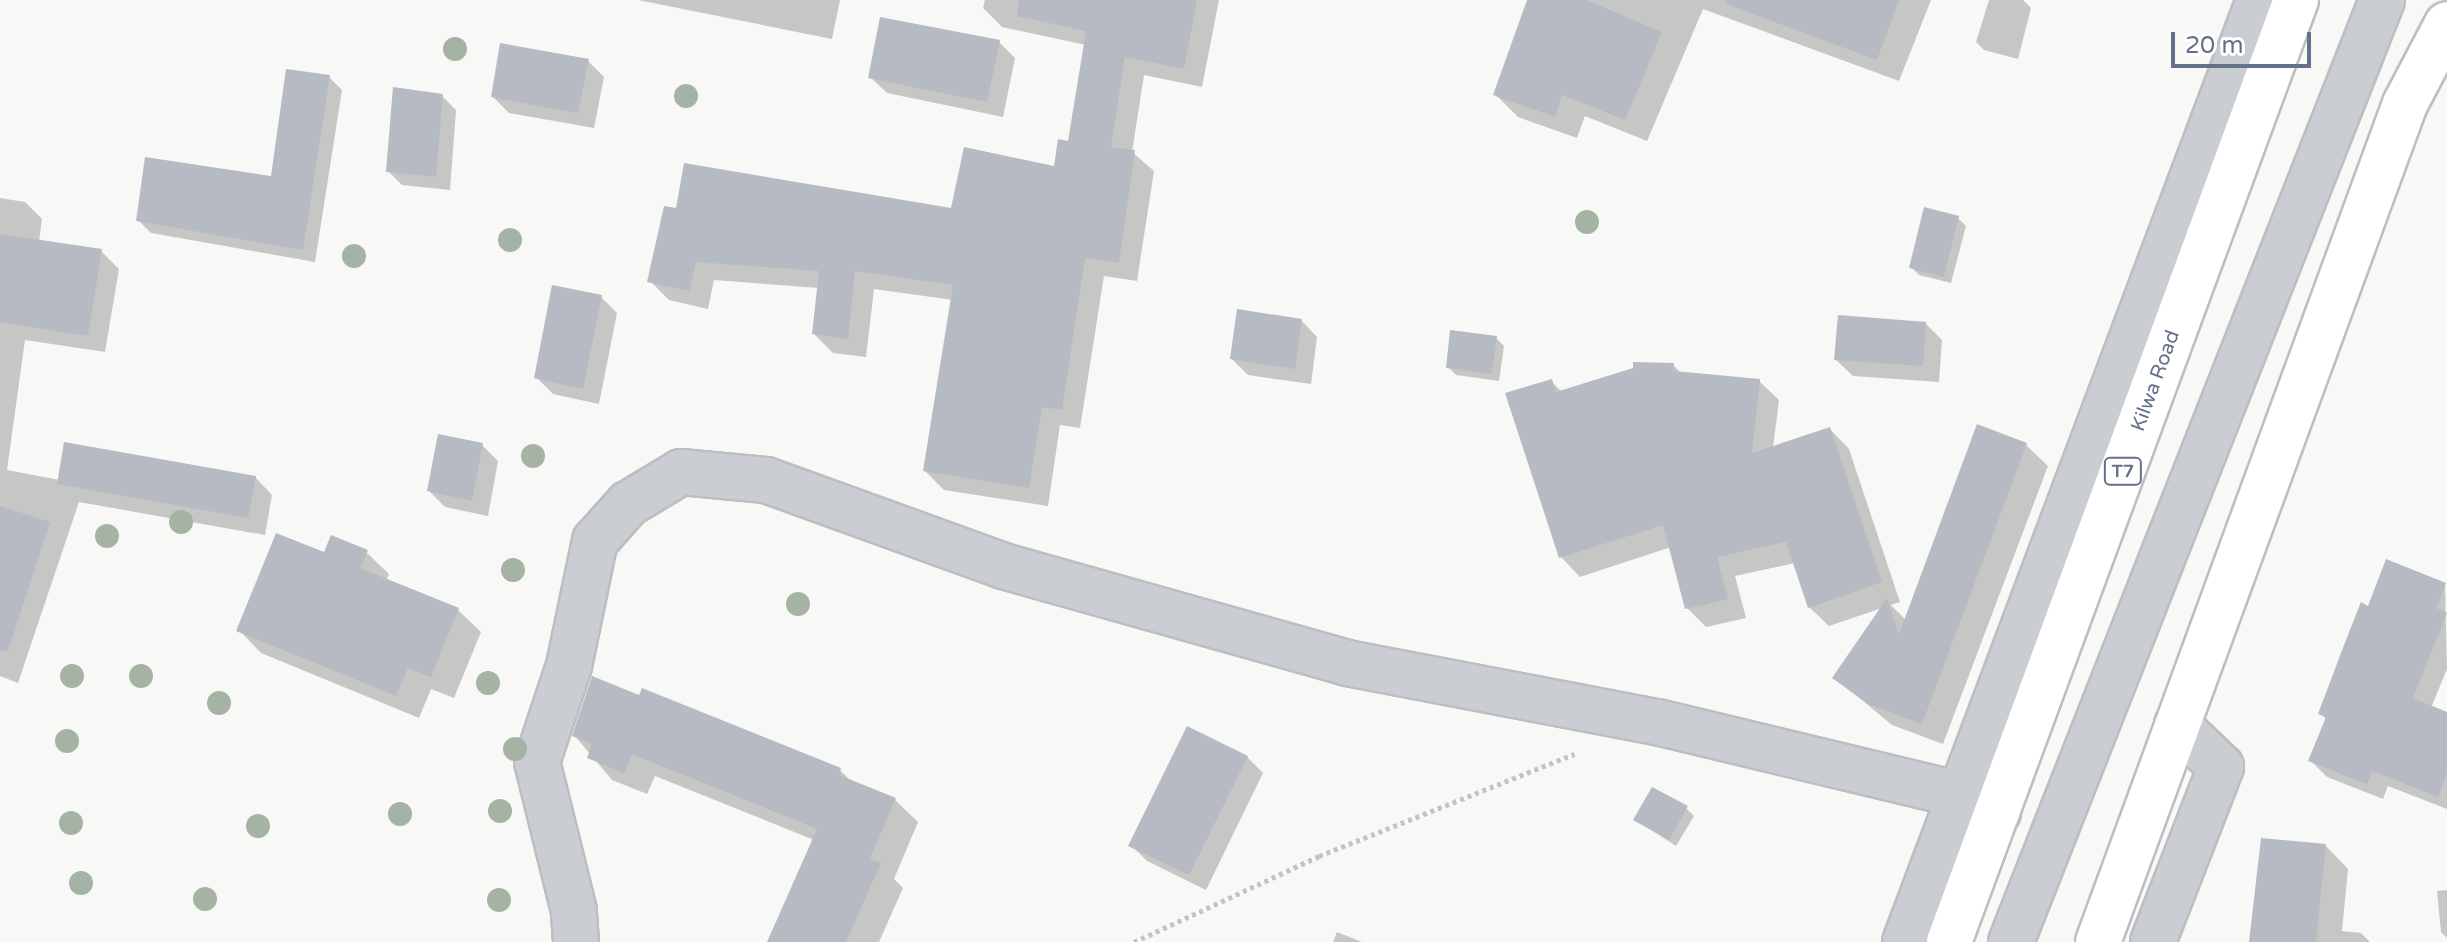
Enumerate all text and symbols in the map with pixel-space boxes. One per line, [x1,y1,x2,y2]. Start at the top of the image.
scale bar [2175,16,2315,66]
text: 20 m [2185,31,2243,60]
street label: Kilwa Road [2127,327,2185,435]
road number: T7 [2103,457,2143,485]

